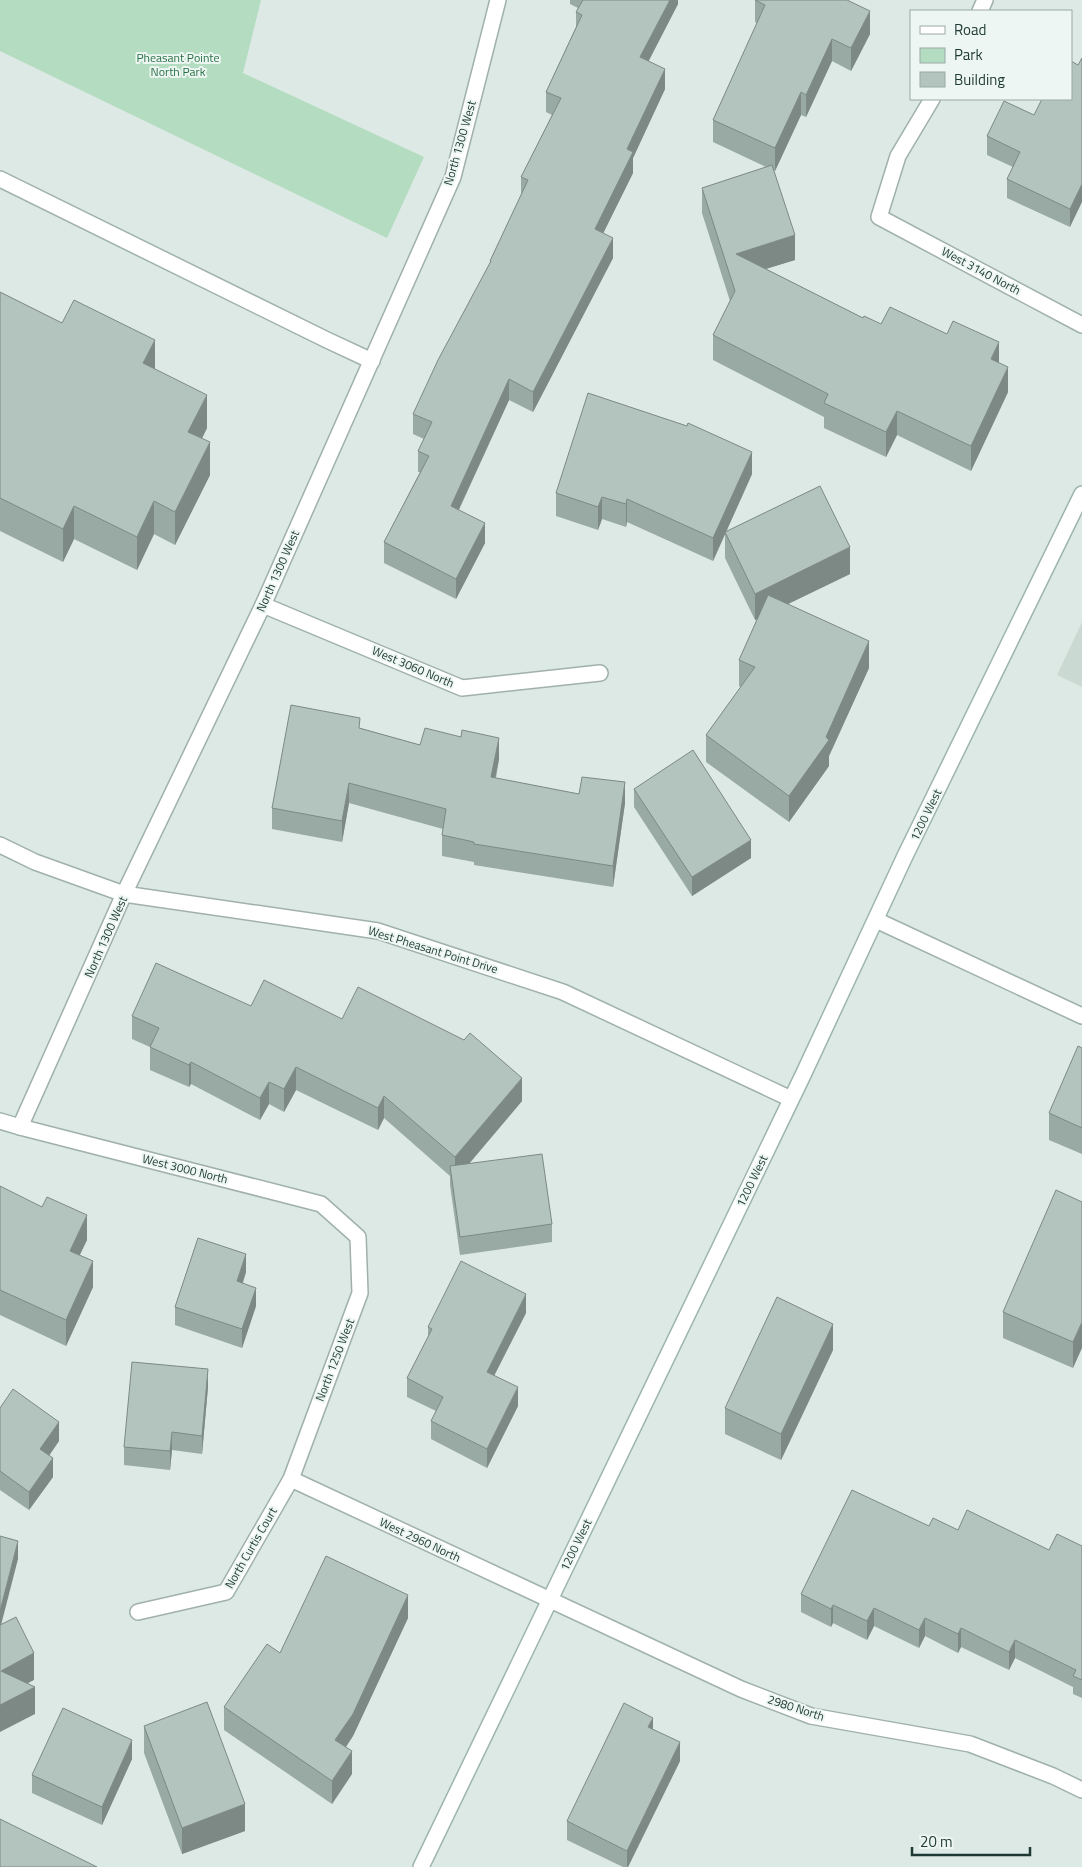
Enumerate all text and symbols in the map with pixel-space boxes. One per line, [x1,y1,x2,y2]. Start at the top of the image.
legend [910,10,1072,100]
text: Road [954,18,986,41]
text: Park [954,43,983,66]
park label: Pheasant Pointe North Park [136,48,220,81]
text: Building [954,68,1005,91]
street label: North 1300 West [438,97,481,188]
street label: West 3140 North [938,242,1024,300]
street label: North 1300 West [251,526,304,615]
street label: West 3060 North [369,641,457,692]
street label: 1200 West [905,785,947,844]
street label: North 1300 West [79,892,132,981]
street label: West Pheasant Point Drive [366,921,500,978]
street label: West 3000 North [140,1149,230,1188]
street label: 1200 West [731,1151,773,1210]
street label: North 1250 West [310,1315,359,1404]
street label: North Curtis Court [220,1503,282,1592]
street label: West 2960 North [376,1512,464,1567]
street label: 1200 West [555,1515,597,1574]
street label: 2980 North [765,1689,827,1726]
scale bar [912,1824,1030,1856]
text: 20 m [920,1830,953,1853]

